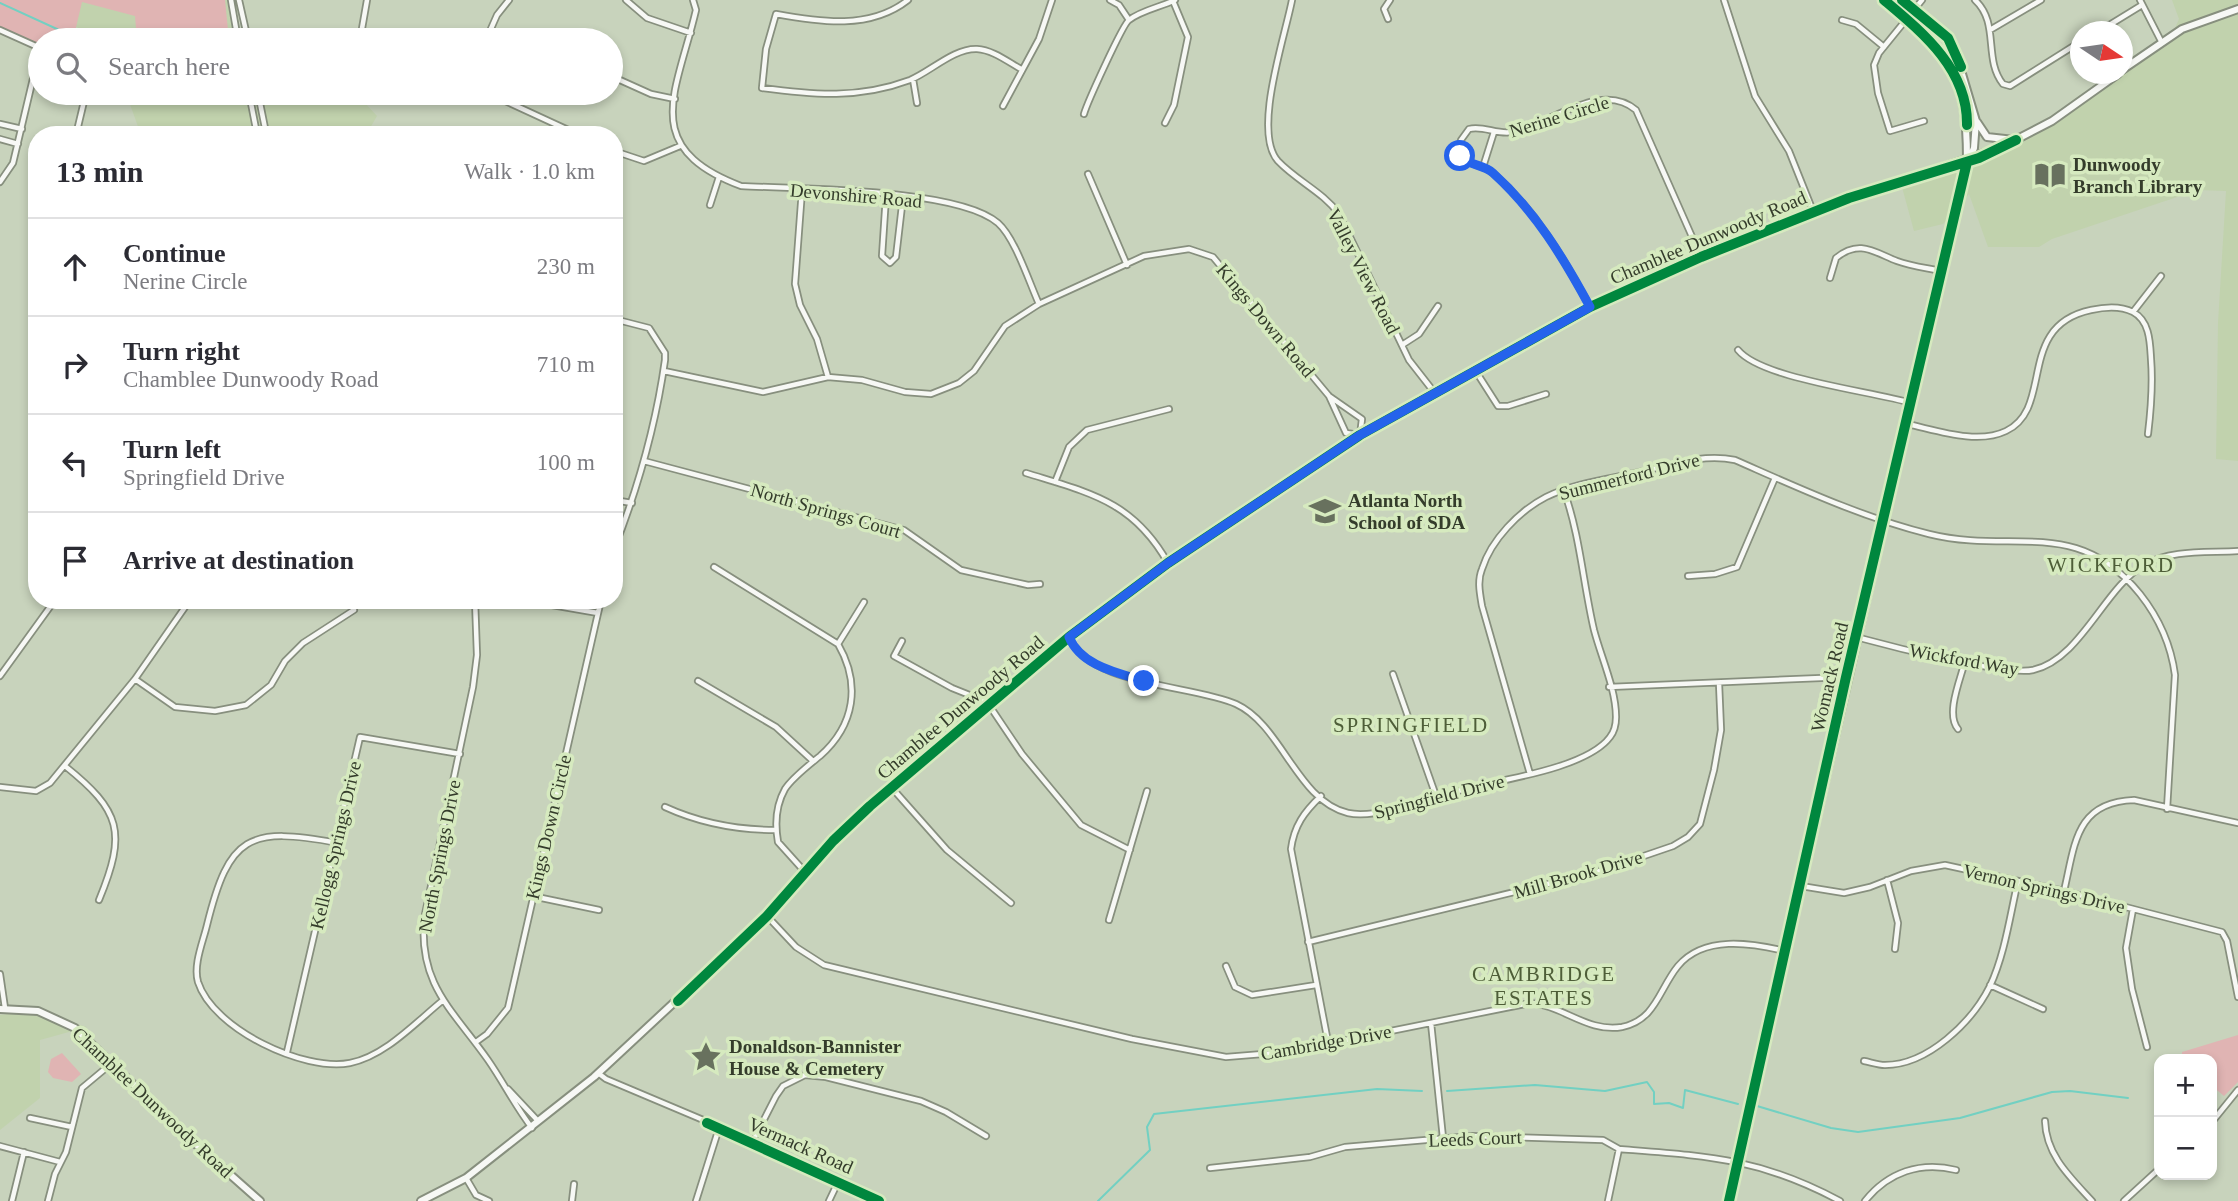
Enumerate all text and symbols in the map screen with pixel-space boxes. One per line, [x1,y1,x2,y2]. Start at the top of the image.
north arrow [2070,21,2133,84]
search box [28,28,623,105]
icon: search [52,48,90,86]
text: Search here [108,52,230,81]
street label: Nerine Circle [1507,91,1611,142]
route start [1444,140,1475,171]
place label: Dunwoody Branch Library [2073,154,2203,197]
text: 13 min [56,155,144,188]
library icon: Dunwoody Branch Library [2033,158,2067,192]
text: Walk · 1.0 km [464,159,595,184]
street label: Devonshire Road [789,179,923,212]
street label: Chamblee Dunwoody Road [1607,186,1810,288]
street label: Valley View Road [1323,205,1404,338]
text: Continue [123,239,226,268]
icon: ahead [56,248,94,286]
text: 230 m [537,254,595,279]
street label: Kings Down Road [1212,259,1319,382]
text: Nerine Circle [123,269,248,294]
text: Turn right [123,337,240,366]
icon: right [56,346,94,384]
text: 710 m [537,352,595,377]
text: Chamblee Dunwoody Road [123,367,379,392]
text: Turn left [123,435,221,464]
icon: left [56,444,94,482]
street label: Summerford Drive [1557,449,1702,504]
text: 100 m [537,450,595,475]
text: Springfield Drive [123,465,285,490]
street label: North Springs Court [748,479,904,542]
place label: Atlanta North School of SDA [1348,490,1465,533]
school or university icon: Atlanta North School of SDA [1308,494,1342,528]
icon: arrive [56,542,94,580]
text: Arrive at destination [123,546,354,575]
district label: WICKFORD [2047,553,2175,577]
street label: Womack Road [1807,620,1852,734]
street label: Chamblee Dunwoody Road [873,631,1048,783]
street label: Wickford Way [1908,640,2021,680]
route end [1128,665,1159,696]
district label: SPRINGFIELD [1333,713,1489,737]
street label: Kings Down Circle [522,753,575,901]
street label: Kellogg Springs Drive [306,759,365,931]
street label: Springfield Drive [1372,770,1506,823]
street label: North Springs Drive [414,778,465,934]
street label: Mill Brook Drive [1511,846,1645,903]
street label: Vernon Springs Drive [1961,860,2127,917]
district label: CAMBRIDGE ESTATES [1472,962,1616,1010]
street label: Cambridge Drive [1259,1021,1393,1064]
street label: Chamblee Dunwoody Road [68,1023,237,1182]
place label: Donaldson-Bannister House & Cemetery [729,1036,902,1079]
place icon: Donaldson-Bannister House & Cemetery [689,1040,723,1074]
map controls [2154,1054,2217,1180]
button: + [2154,1054,2217,1117]
street label: Vermack Road [745,1113,857,1178]
button: − [2154,1117,2217,1180]
street label: Leeds Court [1428,1126,1523,1151]

